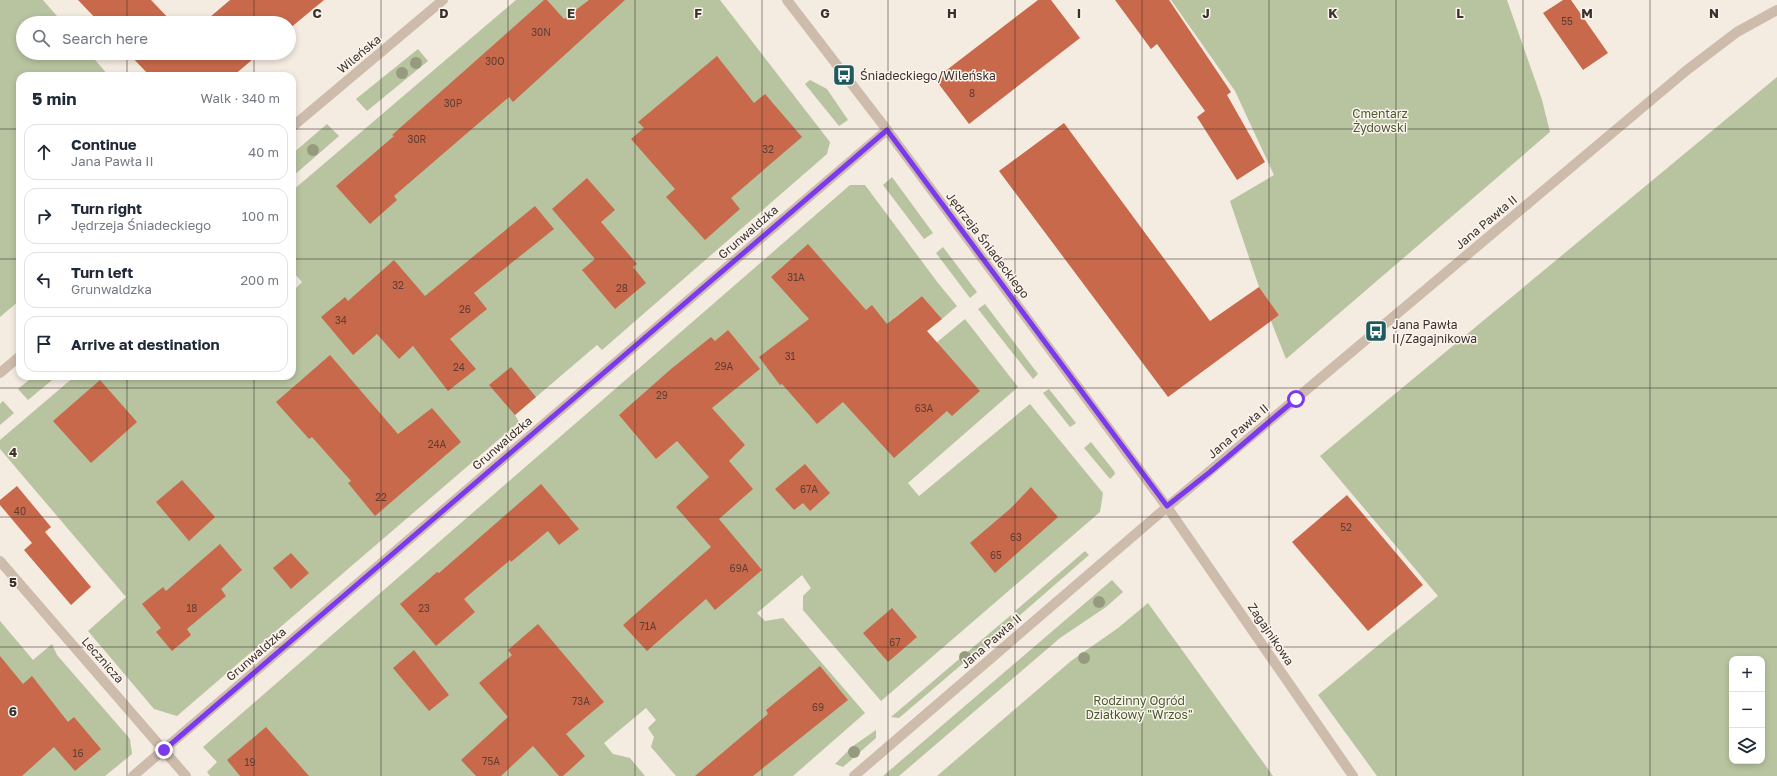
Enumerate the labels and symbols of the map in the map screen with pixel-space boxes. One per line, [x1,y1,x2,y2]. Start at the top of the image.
text: C [312,5,322,21]
text: D [439,5,449,21]
text: E [567,5,575,21]
text: F [694,5,702,21]
text: G [820,5,830,21]
text: H [947,5,957,21]
text: I [1077,5,1081,21]
text: J [1202,5,1210,21]
text: K [1328,5,1338,21]
text: L [1456,5,1464,21]
text: M [1581,5,1593,21]
text: N [1709,5,1719,21]
house number: 55 [1561,15,1573,27]
house number: 30N [531,26,551,38]
street label: Wileńska [334,31,384,77]
house number: 30O [485,55,505,67]
bus stop icon: Śniadeckiego/Wileńska [831,62,857,88]
place label: Śniadeckiego/Wileńska [860,68,996,83]
house number: 8 [969,87,975,99]
house number: 30P [444,97,463,109]
park label: Cmentarz Żydowski [1352,106,1408,135]
house number: 30R [408,133,427,145]
house number: 32 [762,143,774,155]
street label: Jędrzeja Śniadeckiego [943,189,1033,301]
street label: Jana Pawła II [1452,192,1520,252]
street label: Grunwaldzka [715,202,781,262]
house number: 31A [787,271,805,283]
house number: 32 [392,279,404,291]
house number: 28 [616,282,628,294]
house number: 26 [459,303,471,315]
house number: 34 [335,314,347,326]
place label: Jana Pawła II/Zagajnikowa [1392,317,1477,346]
bus stop icon: Jana Pawła II/Zagajnikowa [1363,318,1389,344]
house number: 31 [785,350,795,362]
house number: 29A [715,360,734,372]
house number: 24 [453,361,465,373]
house number: 29 [656,389,668,401]
route start [1287,390,1305,408]
street label: Jana Pawła II [1204,400,1272,462]
house number: 63A [915,402,934,414]
street label: Grunwaldzka [469,413,535,473]
house number: 24A [428,438,447,450]
text: 4 [9,444,17,460]
house number: 67A [800,483,818,495]
house number: 22 [375,491,387,503]
house number: 40 [14,505,26,517]
house number: 52 [1340,521,1352,533]
house number: 63 [1010,531,1022,543]
house number: 65 [990,549,1002,561]
house number: 69A [730,562,749,574]
text: 5 [9,574,17,590]
street label: Zagajnikowa [1245,600,1297,668]
house number: 18 [187,602,197,614]
house number: 23 [418,602,430,614]
street label: Jana Pawła II [957,610,1025,672]
house number: 71A [640,620,657,632]
street label: Grunwaldzka [223,624,289,684]
street label: Lecznicza [79,634,127,686]
house number: 67 [889,636,901,648]
park label: Rodzinny Ogród Działkowy "Wrzos" [1085,693,1193,722]
house number: 73A [572,695,590,707]
house number: 69 [812,701,824,713]
text: 6 [9,703,17,719]
route end [155,741,173,759]
house number: 16 [73,747,83,759]
house number: 75A [482,755,500,767]
house number: 19 [245,756,255,768]

